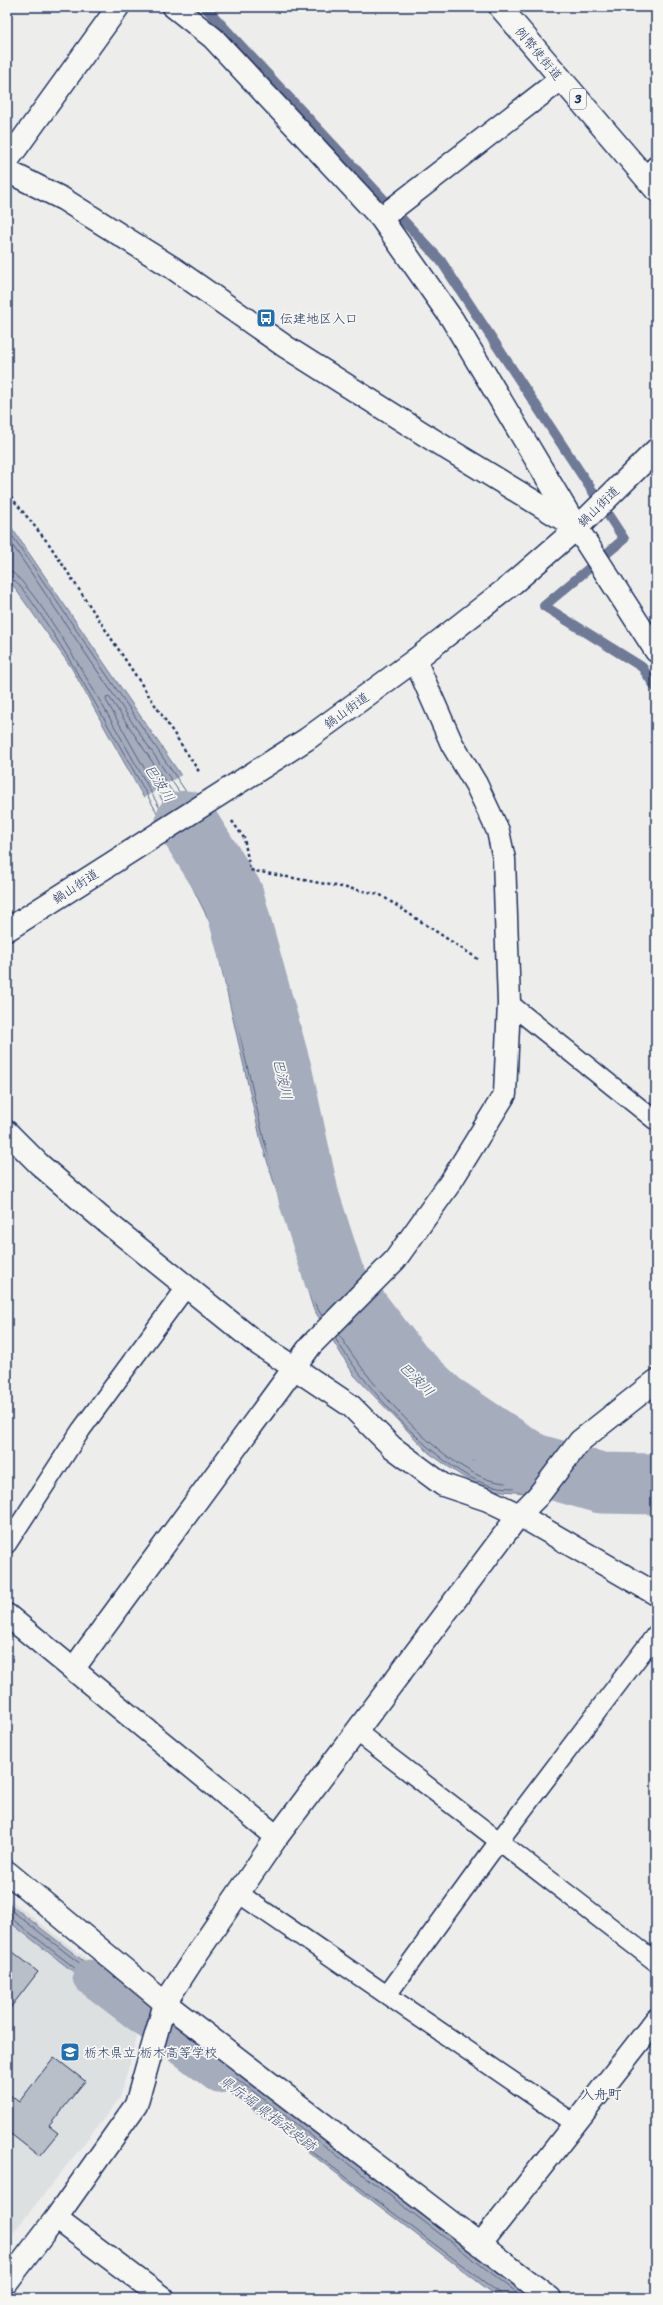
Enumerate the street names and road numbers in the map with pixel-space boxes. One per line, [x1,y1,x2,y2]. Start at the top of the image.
street label: 例幣使街道 [509,21,568,86]
road number: 3 [570,89,586,109]
street label: 鍋山街道 [572,480,625,533]
street label: 鍋山街道 [318,686,374,735]
street label: 鍋山街道 [47,863,103,910]

